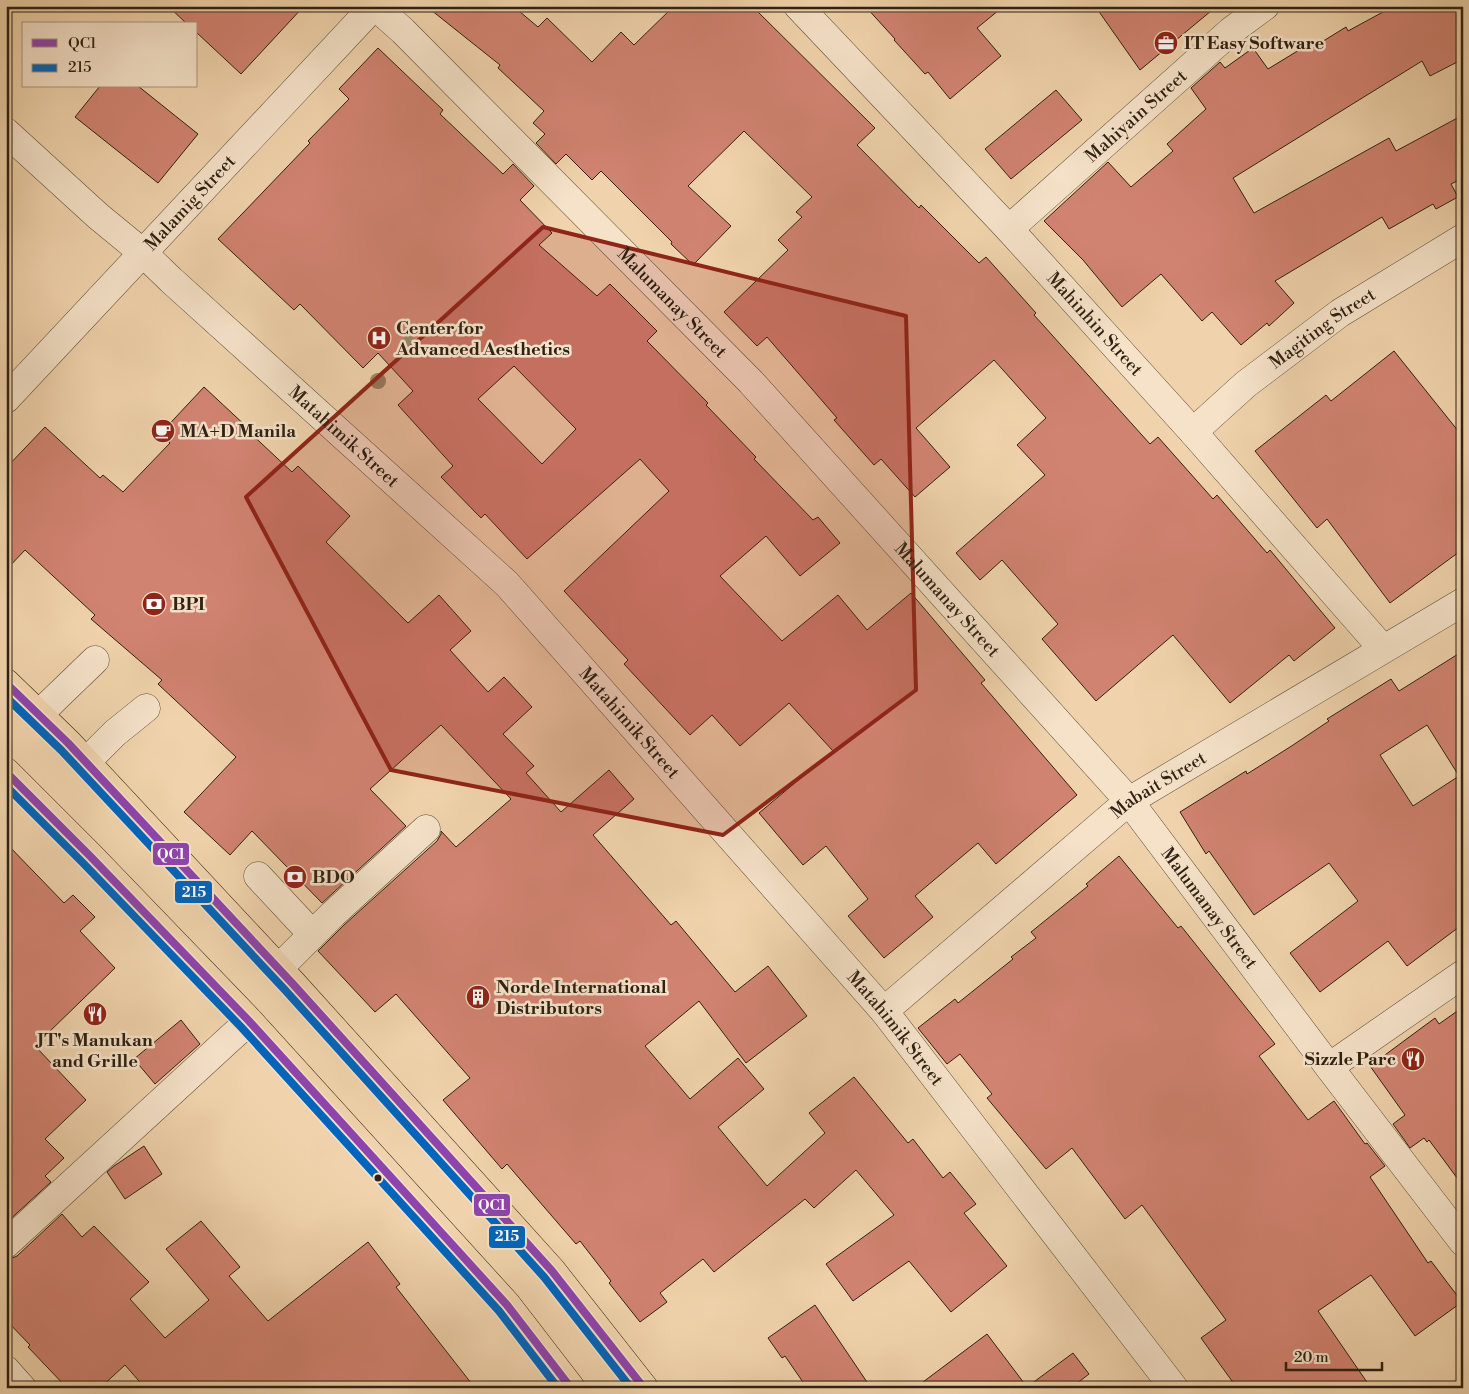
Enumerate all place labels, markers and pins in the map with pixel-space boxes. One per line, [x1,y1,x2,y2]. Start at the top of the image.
office icon: IT Easy Software [1153,30,1179,56]
place label: IT Easy Software [1184,32,1324,55]
place label: Center for Advanced Aesthetics [395,317,570,361]
hospital icon: Center for Advanced Aesthetics [366,325,392,351]
cafe icon: MA+D Manila [150,418,176,444]
place label: MA+D Manila [180,420,296,443]
bank icon: BPI [141,591,167,617]
place label: BPI [172,593,205,616]
bank icon: BDO [282,864,308,890]
place label: BDO [312,866,355,889]
place label: Norde International Distributors [496,976,667,1020]
building icon: Norde International Distributors [465,984,491,1010]
restaurant icon: JT's Manukan and Grille [82,1001,108,1027]
place label: JT's Manukan and Grille [34,1029,153,1073]
restaurant icon: Sizzle Parc [1400,1046,1426,1072]
place label: Sizzle Parc [1305,1048,1396,1071]
unlabelled marker [373,1173,383,1183]

